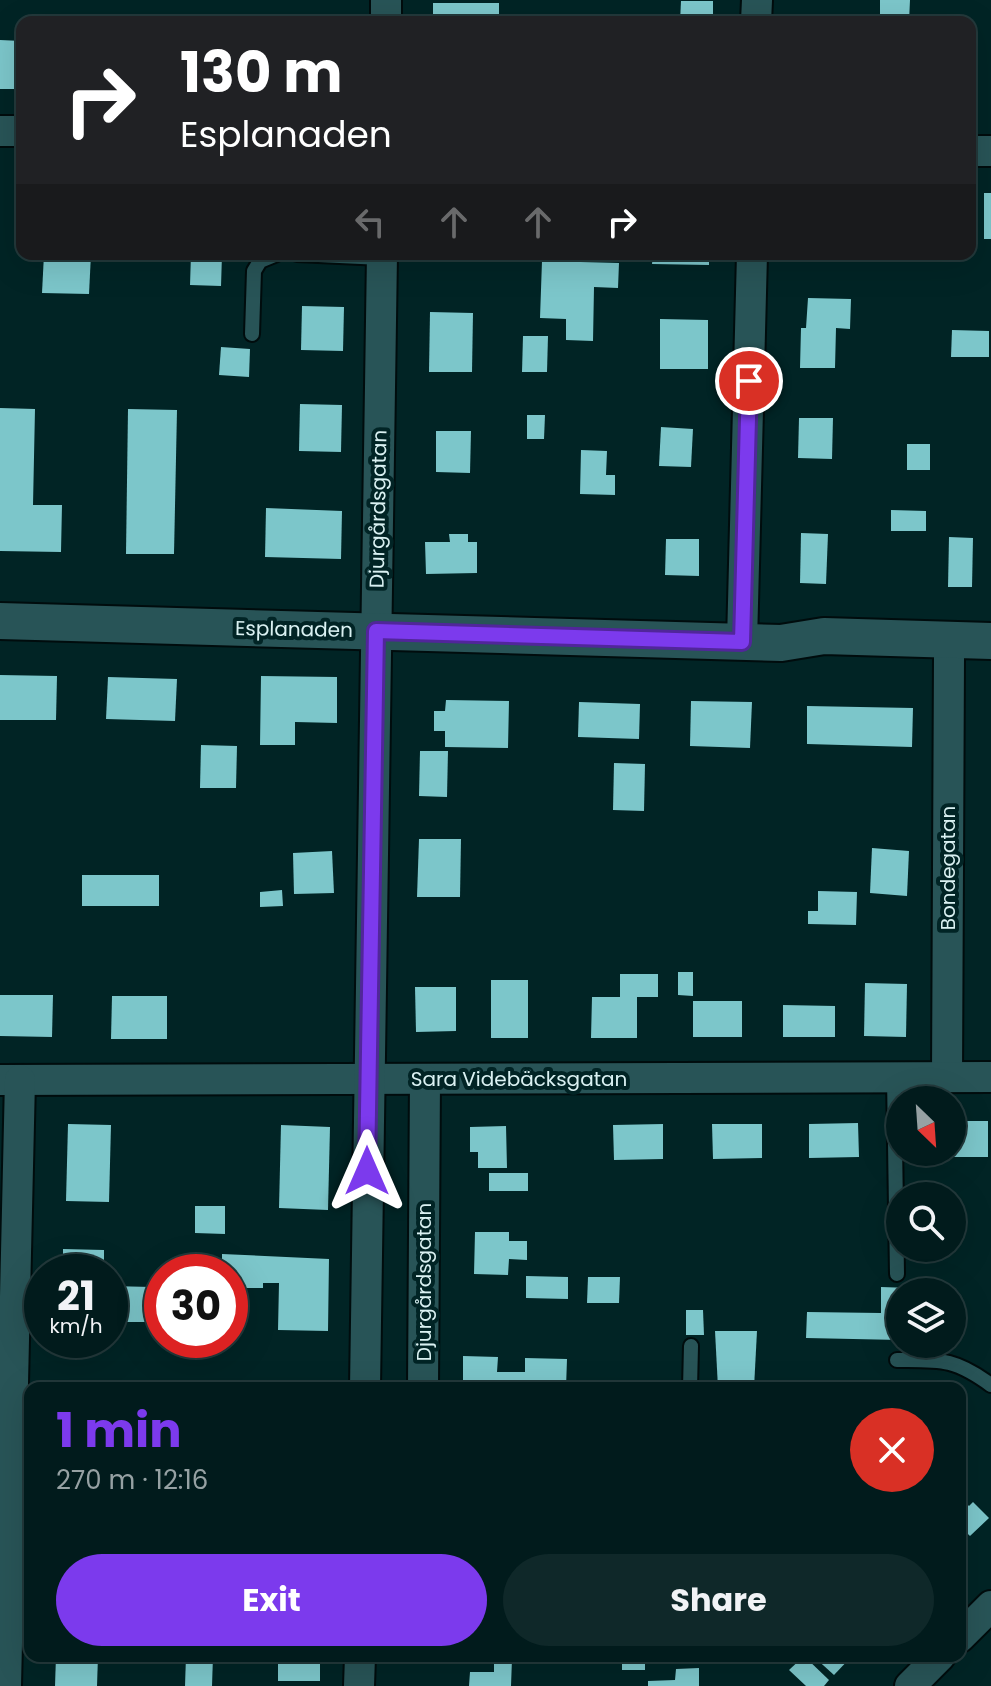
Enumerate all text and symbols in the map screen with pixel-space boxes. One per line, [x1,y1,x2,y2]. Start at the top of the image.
text: 130 m [180,33,343,112]
icon: right [48,48,152,152]
text: Esplanaden [180,109,392,160]
icon: left [348,200,392,244]
icon: ahead [432,200,476,244]
icon: ahead [516,200,560,244]
icon: right [600,200,644,244]
pin [715,347,783,415]
icon: arrive [727,359,771,403]
street label: Djurgårdsgatan [363,430,393,588]
street label: Esplanaden [235,614,353,644]
street label: Bondegatan [934,806,962,930]
street label: Sara Videbäcksgatan [411,1065,627,1093]
north arrow [886,1086,966,1166]
map controls [886,1086,966,1358]
position arrow [325,1129,409,1213]
button: search [886,1182,966,1262]
street label: Djurgårdsgatan [410,1203,438,1361]
speed limit sign: 30 [144,1254,248,1358]
text: 21 [57,1268,95,1324]
button: layers [886,1278,966,1358]
text: km/h [49,1312,103,1340]
text: 1 min [56,1397,182,1464]
button: close [850,1408,934,1492]
text: 270 m · 12:16 [56,1462,208,1498]
button: Exit [56,1554,487,1646]
button: Share [503,1554,934,1646]

